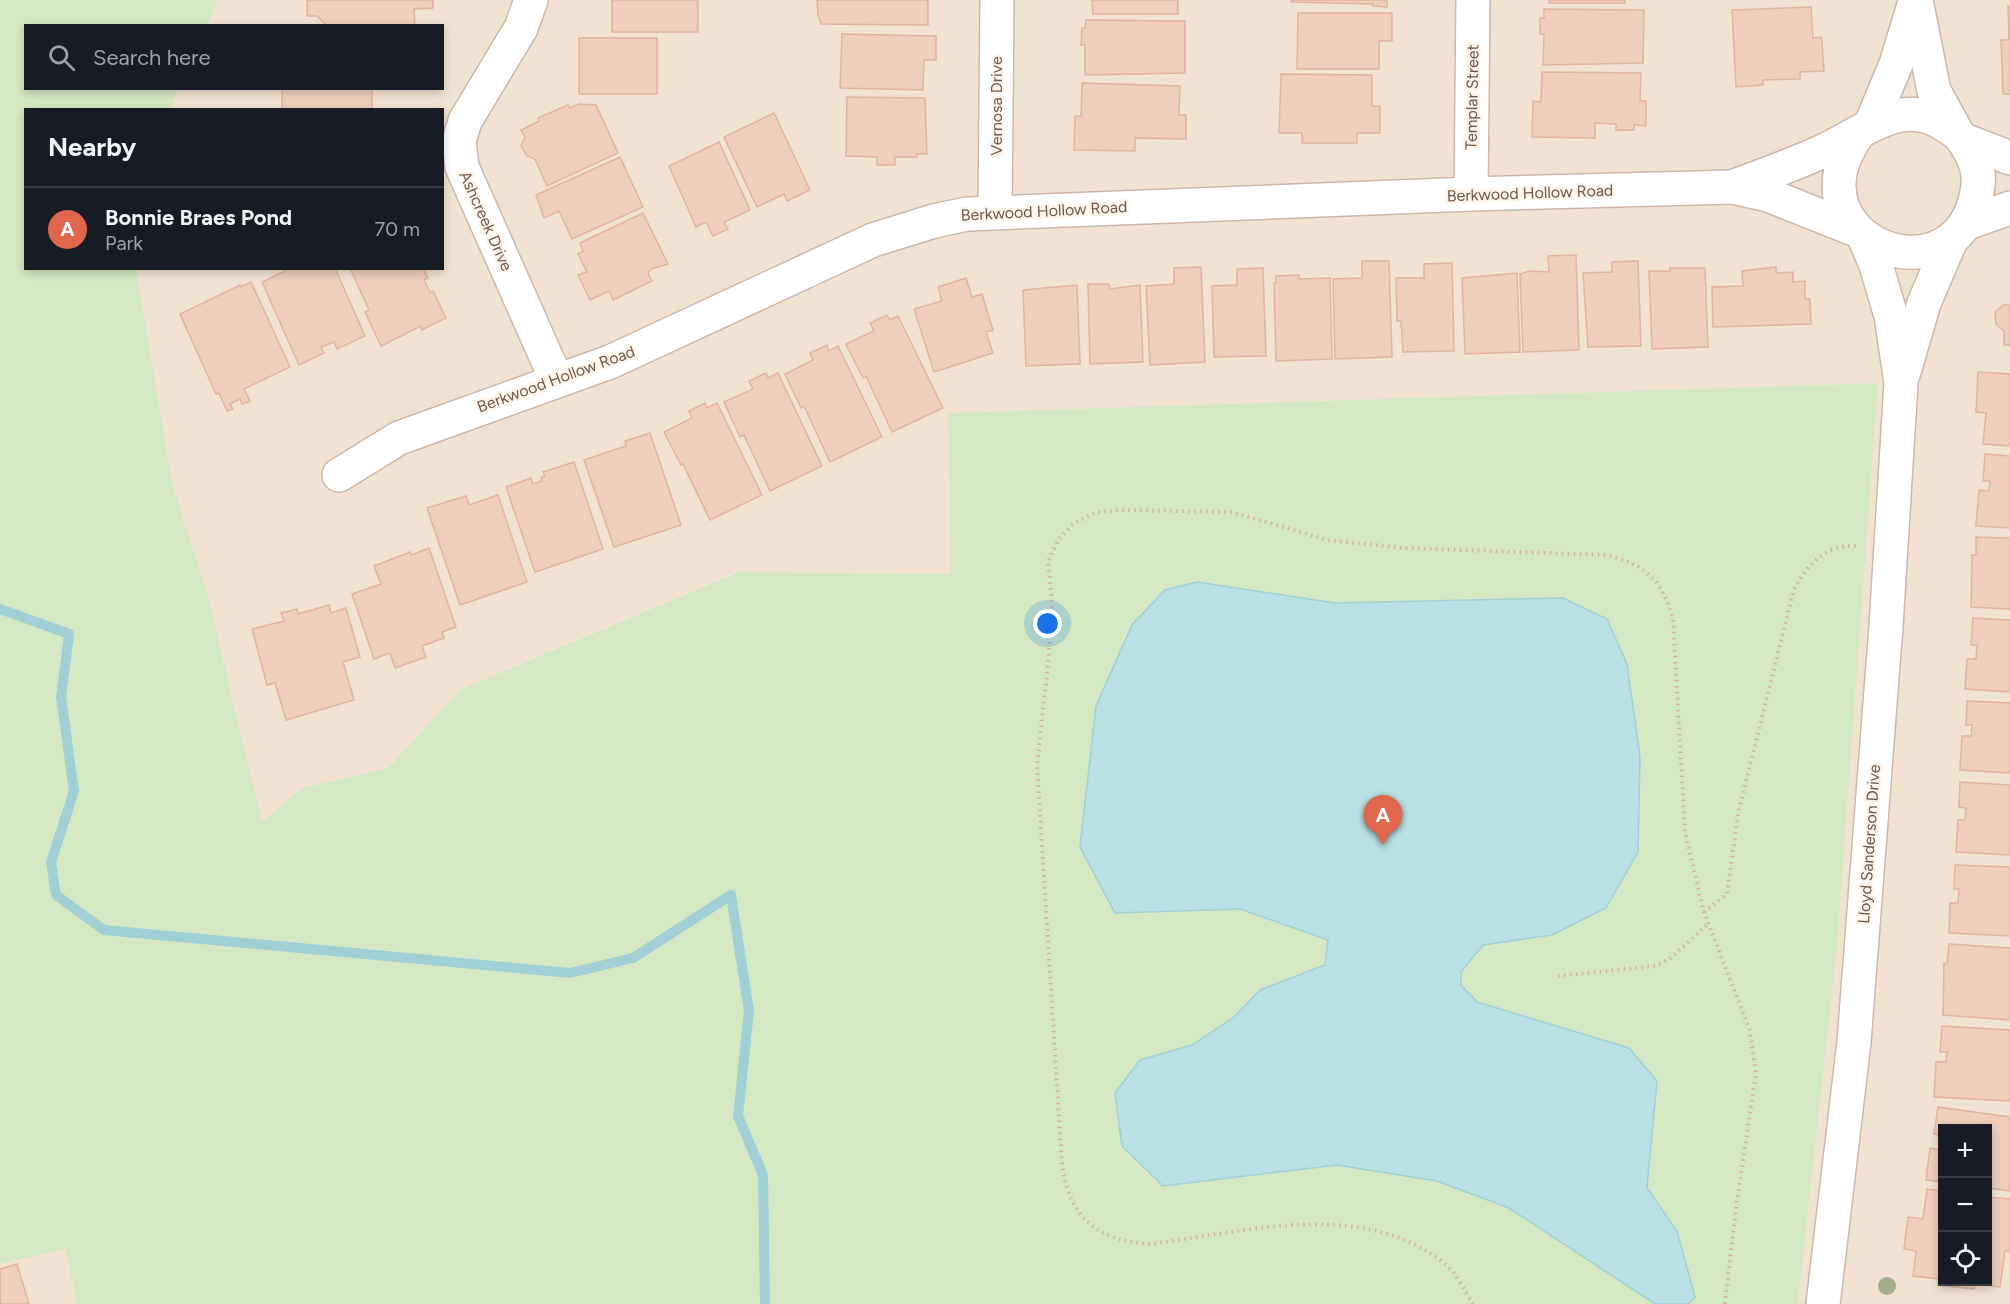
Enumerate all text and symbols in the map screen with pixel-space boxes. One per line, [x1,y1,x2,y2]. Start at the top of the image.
search box [24,24,444,90]
icon: search [45,41,78,74]
text: Search here [93,44,211,71]
street label: Templar Street [1462,44,1482,150]
street label: Vernosa Drive [987,56,1006,156]
text: Nearby [48,131,136,163]
street label: Ashcreek Drive [455,168,517,274]
street label: Berkwood Hollow Road [1446,181,1614,205]
street label: Berkwood Hollow Road [960,197,1128,225]
text: Bonnie Braes Pond [105,204,292,231]
text: A [60,217,75,241]
text: 70 m [374,217,420,241]
text: Park [105,231,143,255]
street label: Berkwood Hollow Road [474,342,638,416]
your location [1033,609,1062,638]
street label: Lloyd Sanderson Drive [1854,764,1884,924]
pin: A [1364,796,1402,845]
map controls [1938,1124,1992,1286]
button: + [1938,1124,1992,1178]
button: − [1938,1178,1992,1232]
button: locate [1938,1232,1992,1286]

